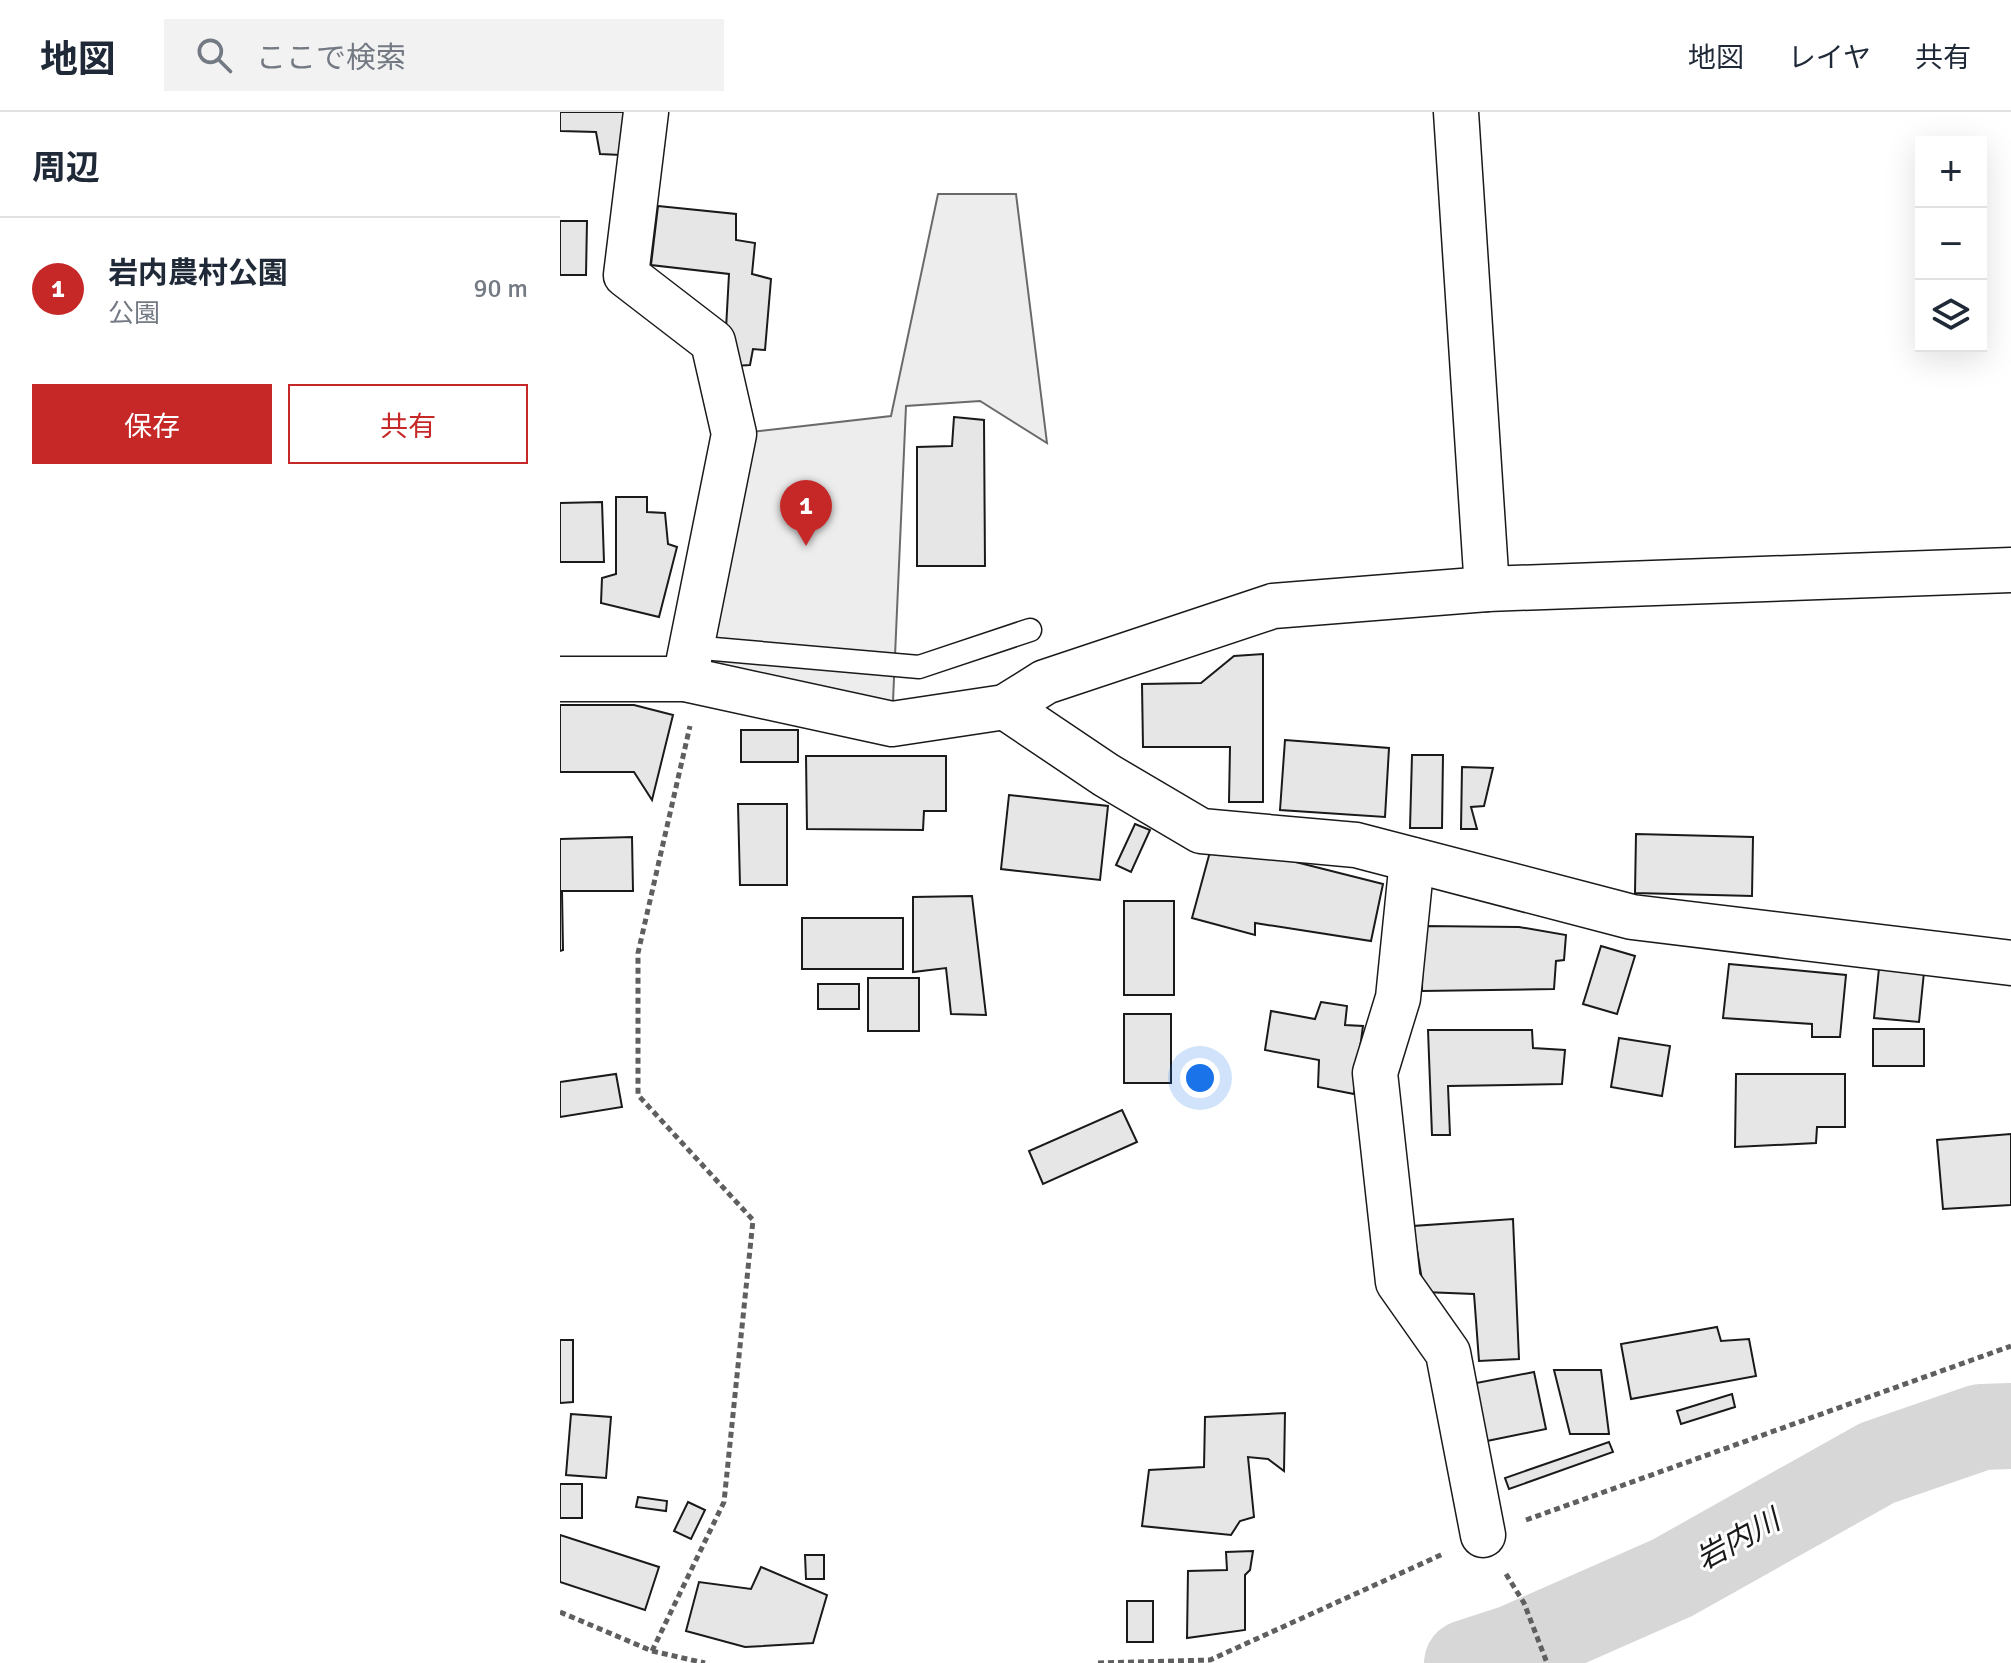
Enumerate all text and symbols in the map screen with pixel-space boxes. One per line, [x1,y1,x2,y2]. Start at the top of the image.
search box [164,19,724,91]
icon: search [192,33,236,77]
text: 地図 [40,36,116,83]
text: ここで検索 [256,40,406,77]
text: 地図 [1688,41,1744,75]
text: レイヤ [1788,41,1871,75]
text: 共有 [1915,41,1971,75]
map controls [1915,136,1987,352]
button: + [1915,136,1987,208]
text: 周辺 [32,147,100,189]
button: − [1915,208,1987,280]
text: 岩内農村公園 [108,255,288,292]
text: 1 [51,273,65,305]
text: 90 m [473,273,528,305]
button: layers [1915,280,1987,352]
text: 公園 [108,298,160,330]
button: 保存 [32,384,272,464]
button: 共有 [288,384,528,464]
pin: 1 [780,480,832,546]
your location [1180,1058,1220,1098]
water label: 岩内川 [1690,1501,1789,1578]

